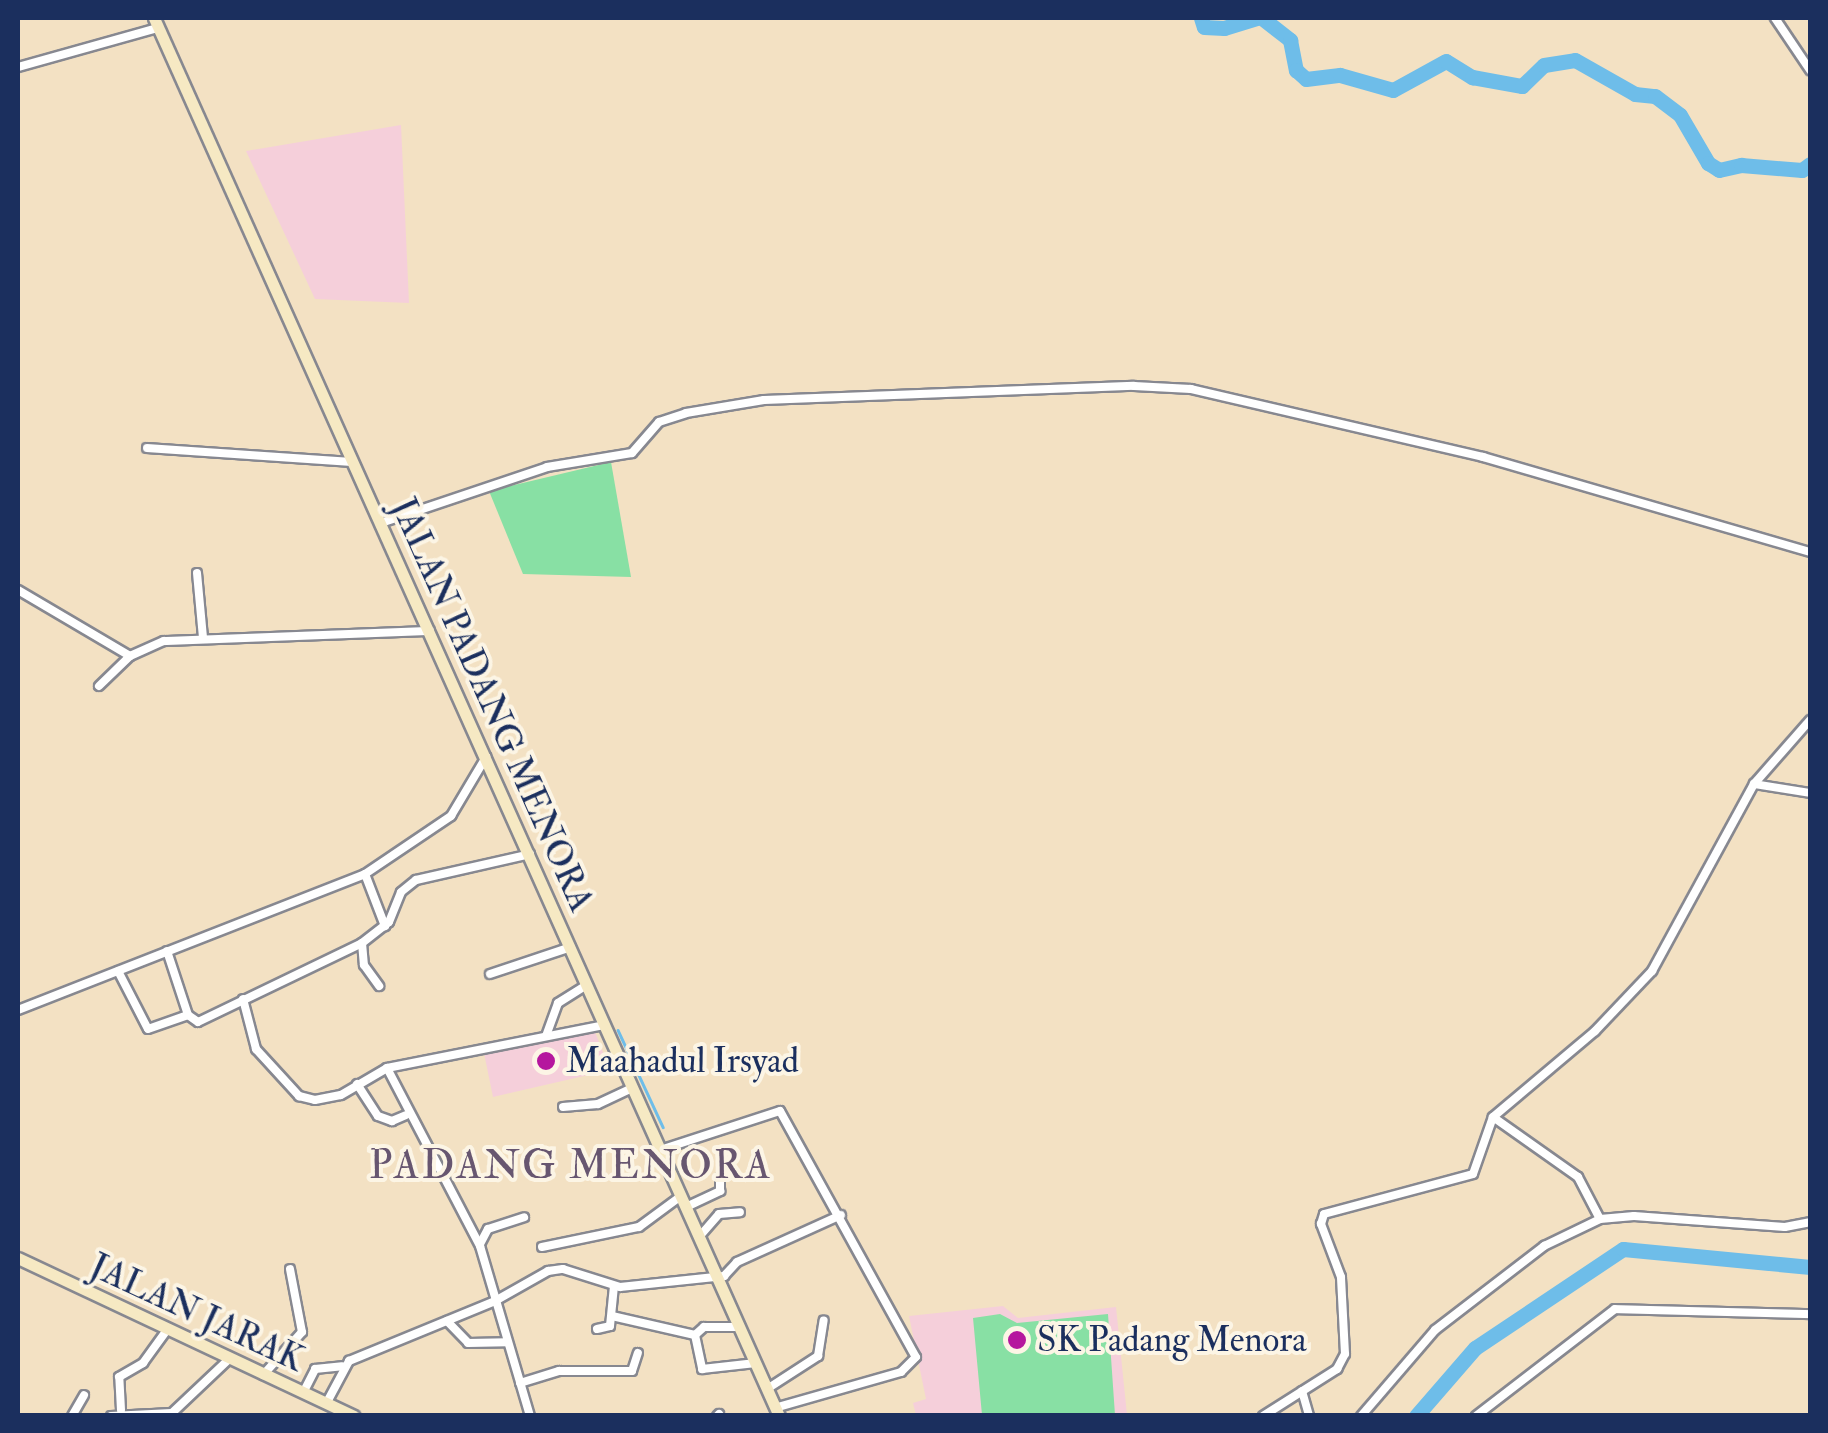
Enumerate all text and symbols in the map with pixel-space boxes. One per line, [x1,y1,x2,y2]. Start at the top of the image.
street label: JALAN PADANG MENORA [382,492,602,918]
place label: Maahadul Irsyad [566,1040,799,1082]
marker: Maahadul Irsyad [535,1050,557,1072]
district label: PADANG MENORA [369,1142,773,1190]
street label: JALAN JARAK [83,1245,311,1381]
place label: SK Padang Menora [1037,1319,1307,1361]
marker: SK Padang Menora [1006,1329,1028,1351]

